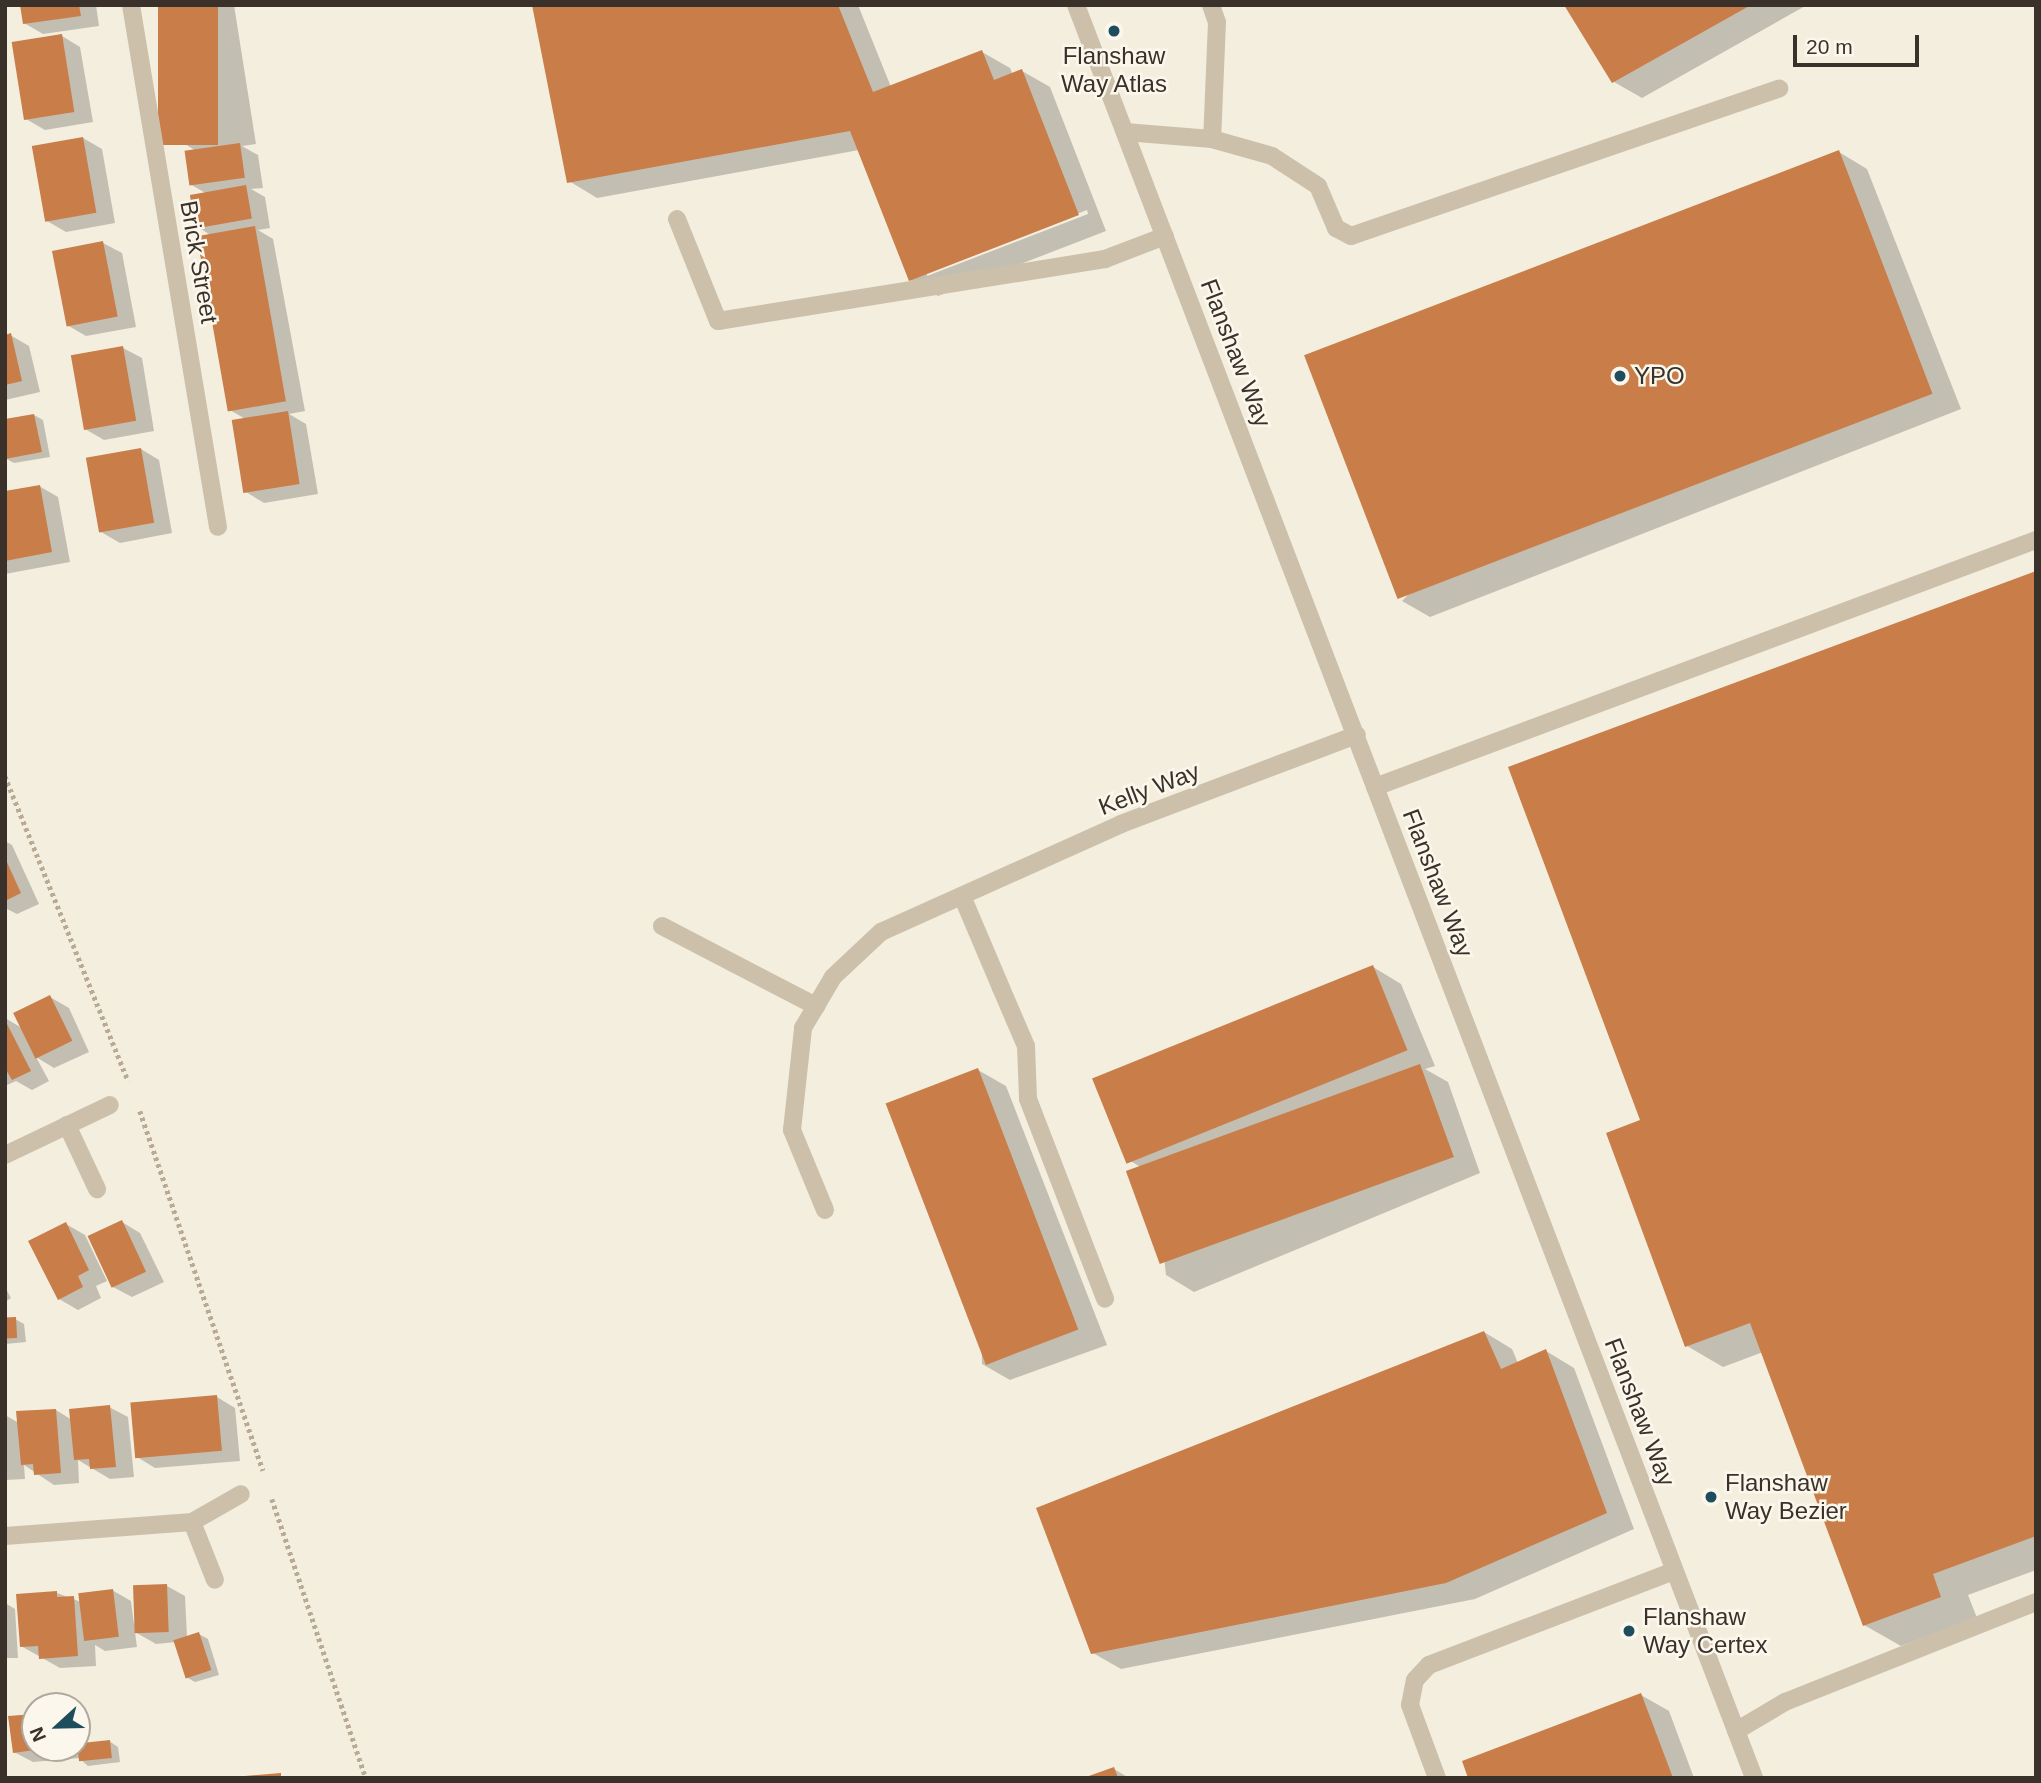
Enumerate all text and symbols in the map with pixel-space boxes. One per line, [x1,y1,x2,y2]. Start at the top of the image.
scale bar [1796,21,1922,65]
marker: Flanshaw Way Atlas [1106,23,1122,39]
text: 20 m [1806,35,1853,58]
place label: Flanshaw Way Atlas [1060,42,1168,98]
street label: Brick Street [174,198,224,326]
street label: Flanshaw Way [1195,275,1277,431]
place label: YPO [1634,362,1685,390]
marker: YPO [1612,368,1628,384]
street label: Kelly Way [1094,757,1204,821]
street label: Flanshaw Way [1397,805,1479,961]
street label: Flanshaw Way [1599,1334,1681,1490]
place label: Flanshaw Way Bezier [1725,1469,1847,1525]
marker: Flanshaw Way Bezier [1703,1489,1719,1505]
place label: Flanshaw Way Certex [1643,1603,1767,1659]
marker: Flanshaw Way Certex [1621,1623,1637,1639]
north arrow [21,1692,91,1762]
text: N [26,1724,50,1745]

